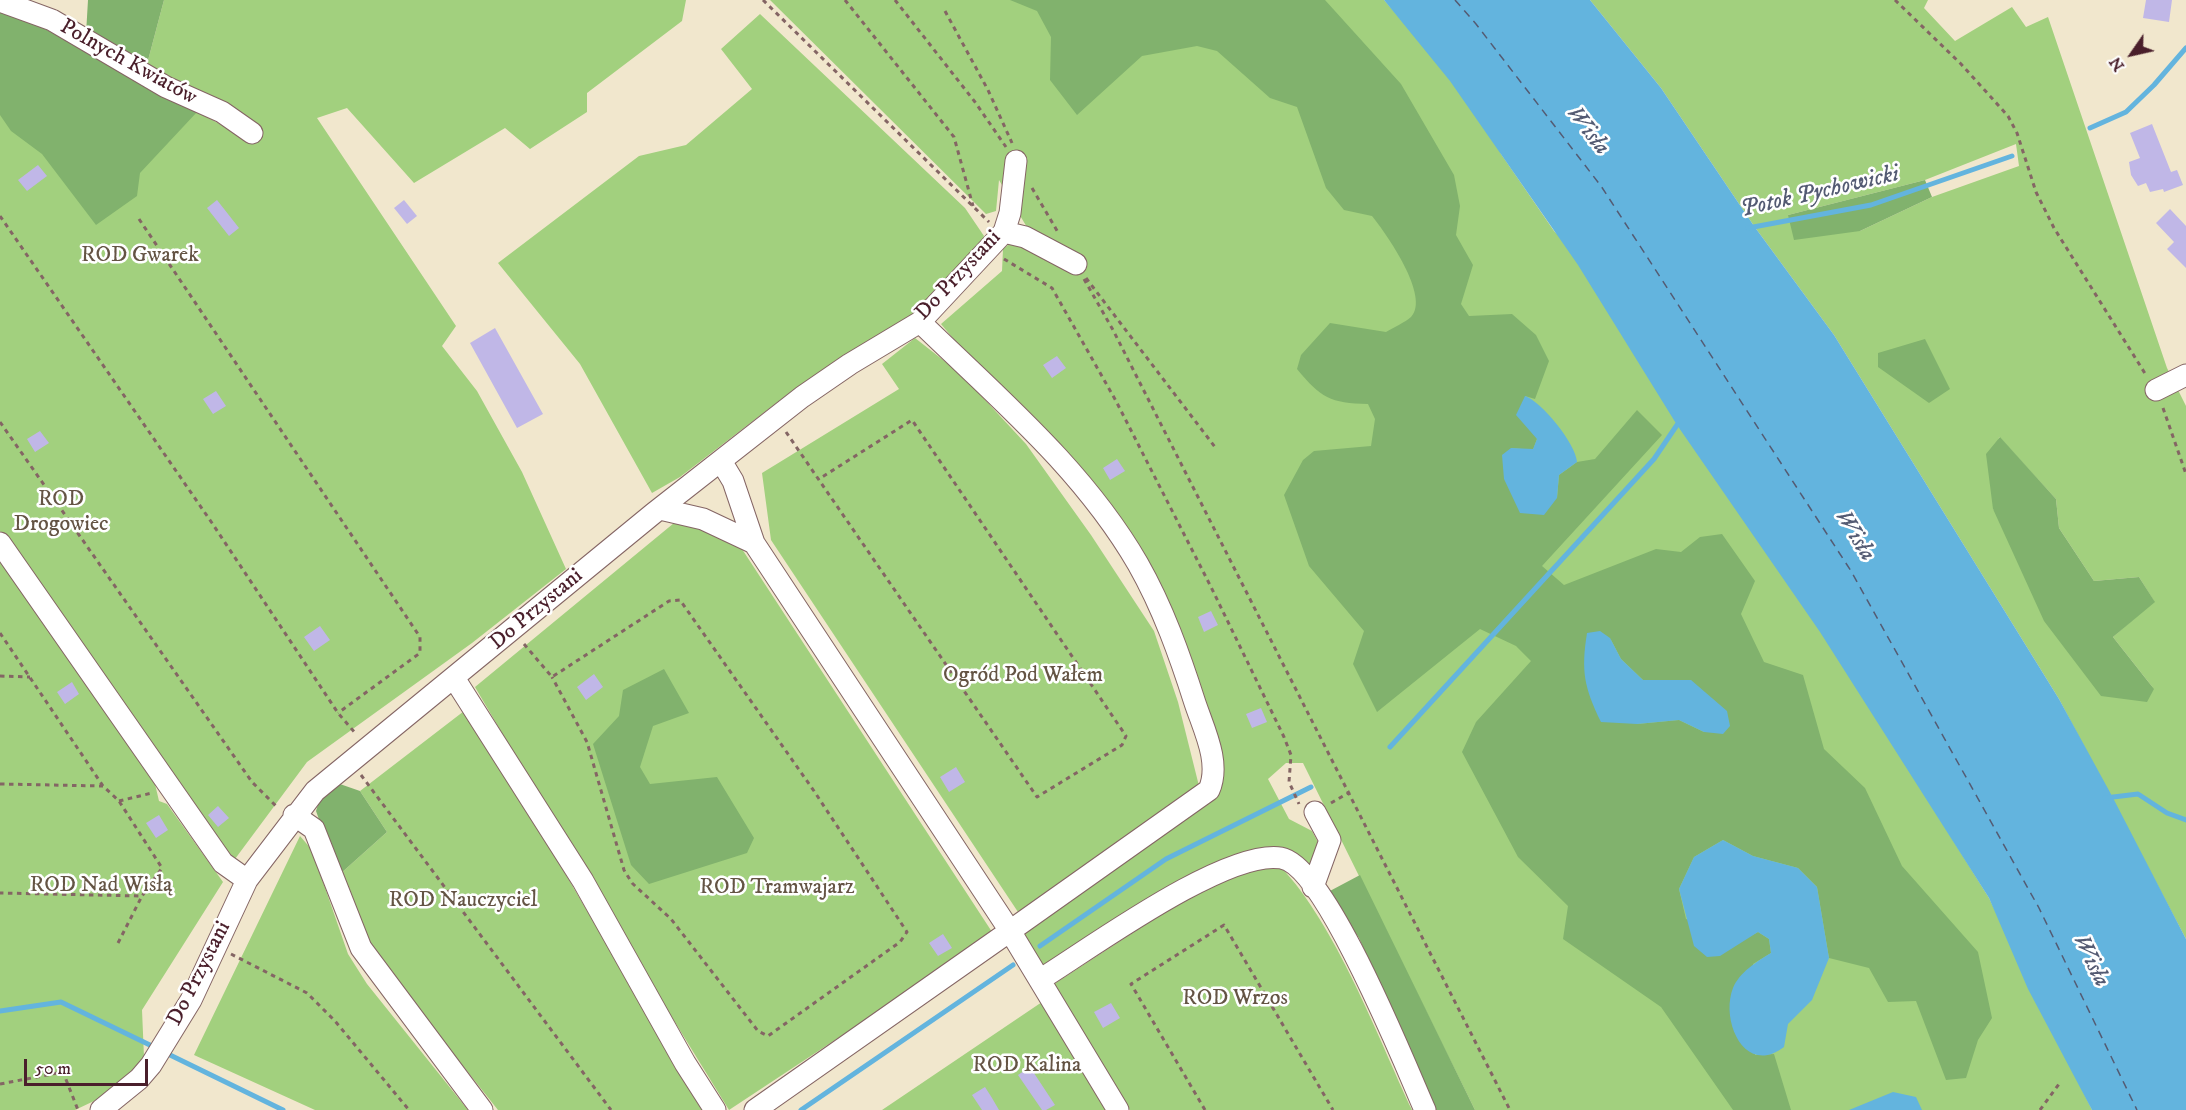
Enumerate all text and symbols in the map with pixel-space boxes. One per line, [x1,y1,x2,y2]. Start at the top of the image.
street label: Polnych Kwiatów [55,14,201,112]
north arrow [2102,24,2162,84]
text: N [2105,53,2129,75]
water label: Wisła [1559,100,1615,162]
water label: Potok Pychowicki [1738,161,1902,225]
street label: Do Przystani [911,225,1007,327]
park label: ROD Gwarek [81,243,199,269]
park label: ROD Drogowiec [14,487,108,538]
water label: Wisła [1827,505,1881,567]
street label: Do Przystani [485,563,589,657]
park label: Ogród Pod Wałem [943,663,1103,689]
park label: ROD Nad Wisłą [30,873,172,899]
park label: ROD Tramwajarz [699,875,855,901]
park label: ROD Nauczyciel [389,888,537,914]
street label: Do Przystani [162,917,238,1031]
water label: Wisła [2065,930,2115,992]
park label: ROD Wrzos [1182,986,1288,1012]
scale bar [27,1047,152,1085]
park label: ROD Kalina [973,1053,1081,1079]
text: 50 m [35,1058,71,1080]

